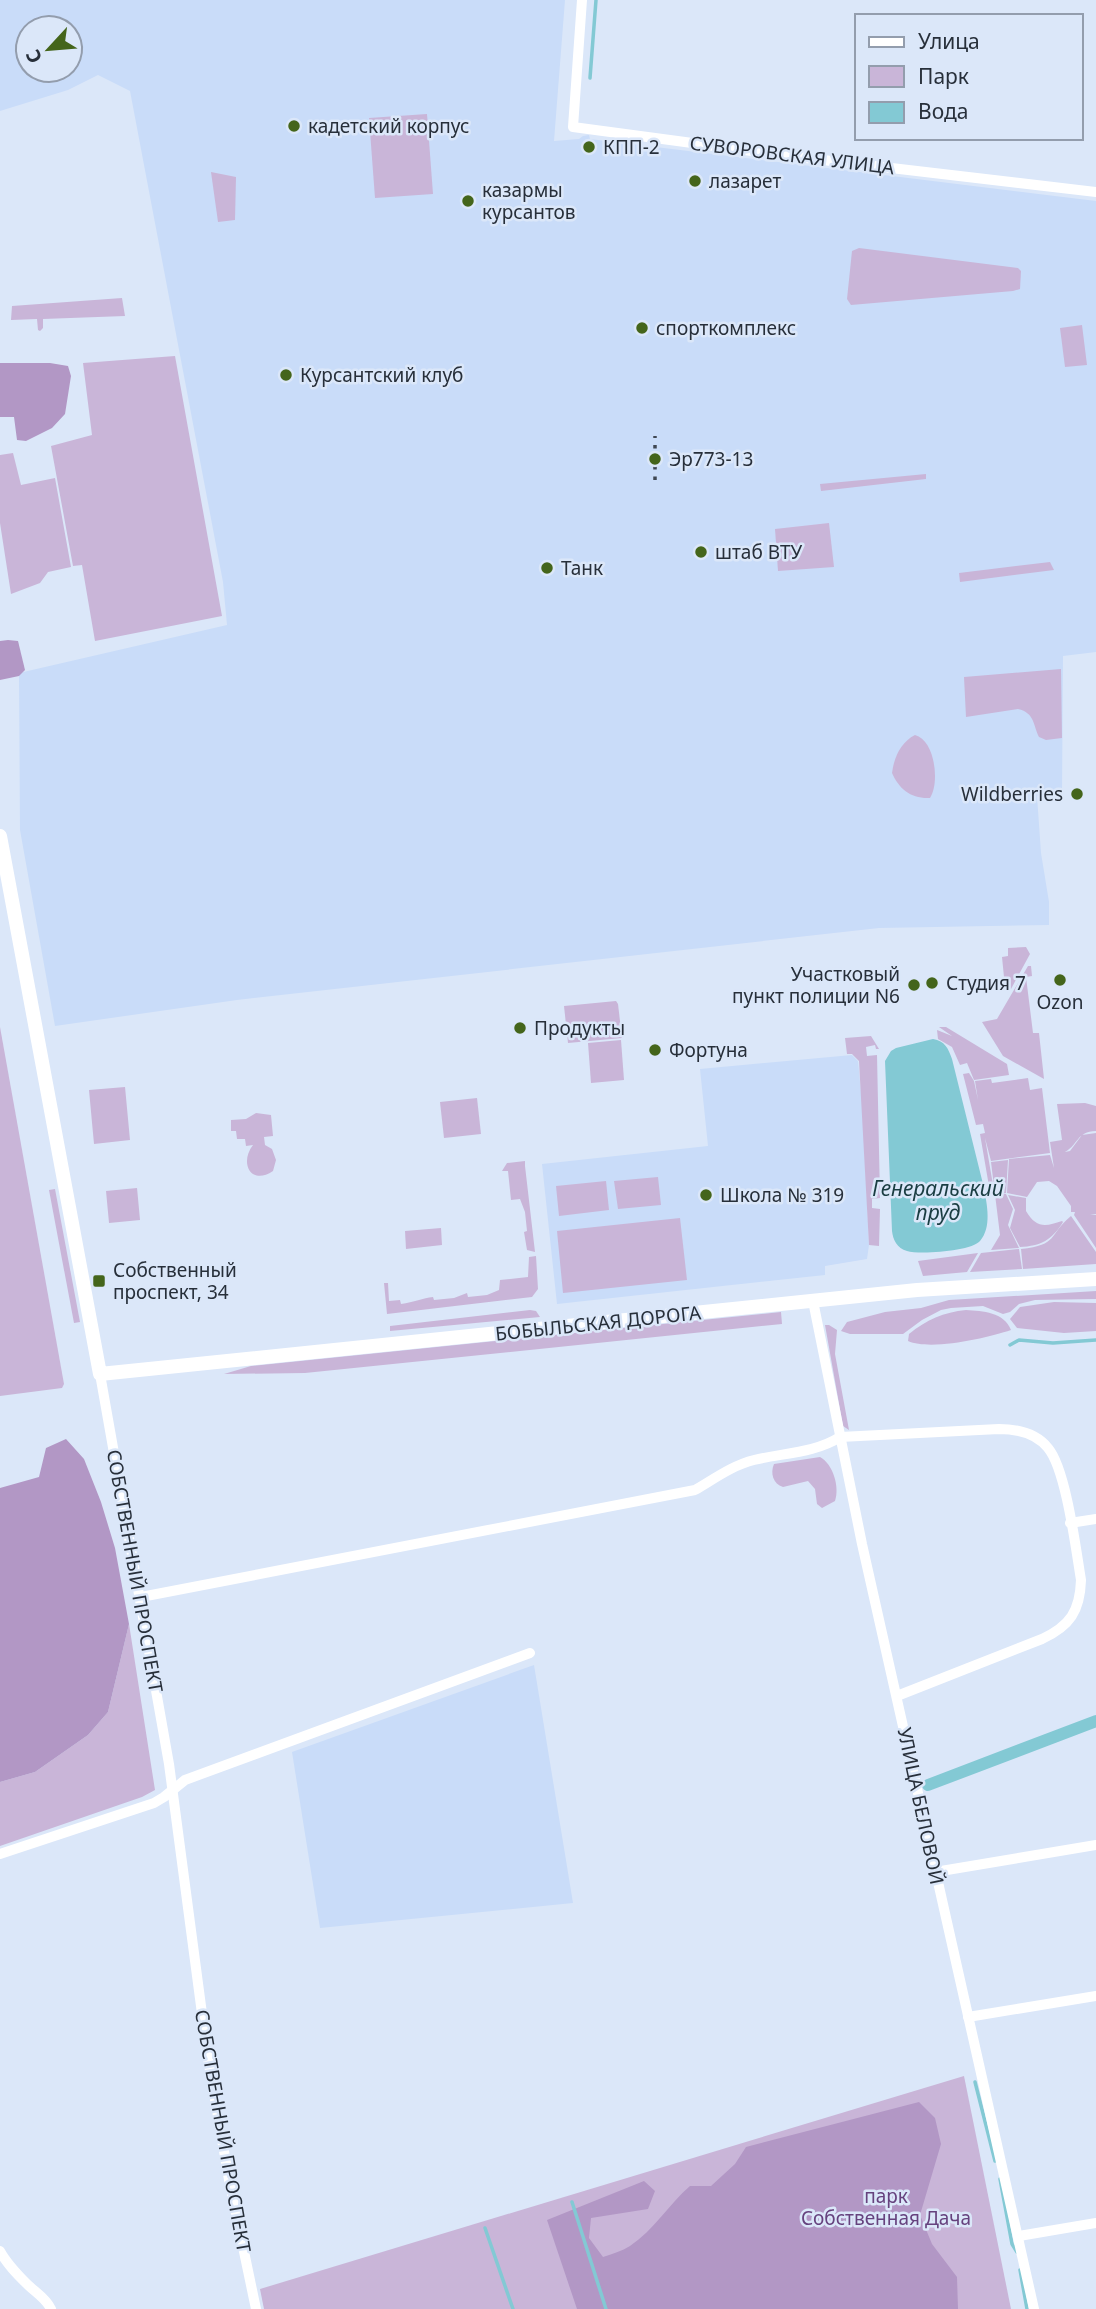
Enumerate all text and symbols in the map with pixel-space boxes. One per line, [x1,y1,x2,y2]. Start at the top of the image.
north arrow [14,14,84,84]
legend [855,14,1082,140]
text: Улица [918,27,980,55]
text: С [19,45,48,68]
text: Парк [918,62,969,90]
text: Вода [918,97,968,125]
place label: кадетский корпус [308,113,469,139]
marker: кадетский корпус [286,118,302,134]
street label: СУВОРОВСКАЯ УЛИЦА [688,130,897,181]
place label: КПП-2 [603,134,660,160]
marker: КПП-2 [581,139,597,155]
place label: лазарет [709,168,781,194]
marker: лазарет [687,173,703,189]
place label: казармы курсантов [482,177,576,225]
marker: казармы курсантов [460,193,476,209]
place label: спорткомплекс [656,315,796,341]
marker: спорткомплекс [634,320,650,336]
place label: Курсантский клуб [300,362,463,388]
marker: Курсантский клуб [278,367,294,383]
place label: Эр773-13 [669,446,753,472]
marker: Эр773-13 [647,451,663,467]
place label: штаб ВТУ [715,539,803,565]
marker: штаб ВТУ [693,544,709,560]
place label: Танк [561,555,603,581]
marker: Танк [539,560,555,576]
place label: Wildberries [961,781,1063,807]
marker: Wildberries [1069,786,1085,802]
place label: Участковый пункт полиции N6 [732,961,900,1009]
place label: Студия 7 [946,970,1026,996]
marker: Ozon [1052,972,1068,988]
marker: Студия 7 [924,975,940,991]
marker: Участковый пункт полиции N6 [906,977,922,993]
place label: Ozon [1036,989,1084,1015]
place label: Продукты [534,1015,625,1041]
marker: Продукты [512,1020,528,1036]
place label: Фортуна [669,1037,748,1063]
marker: Фортуна [647,1042,663,1058]
water label: Генеральский пруд [872,1174,1004,1226]
place label: Школа № 319 [720,1182,844,1208]
marker: Школа № 319 [698,1187,714,1203]
place label: Собственный проспект, 34 [113,1257,237,1305]
marker: Собственный проспект, 34 [91,1273,107,1289]
street label: БОБЫЛЬСКАЯ ДОРОГА [494,1299,703,1347]
street label: СОБСТВЕННЫЙ ПРОСПЕКТ [101,1448,169,1695]
street label: УЛИЦА БЕЛОВОЙ [892,1725,950,1887]
street label: СОБСТВЕННЫЙ ПРОСПЕКТ [189,2008,257,2255]
park label: парк Собственная Дача [801,2183,971,2231]

